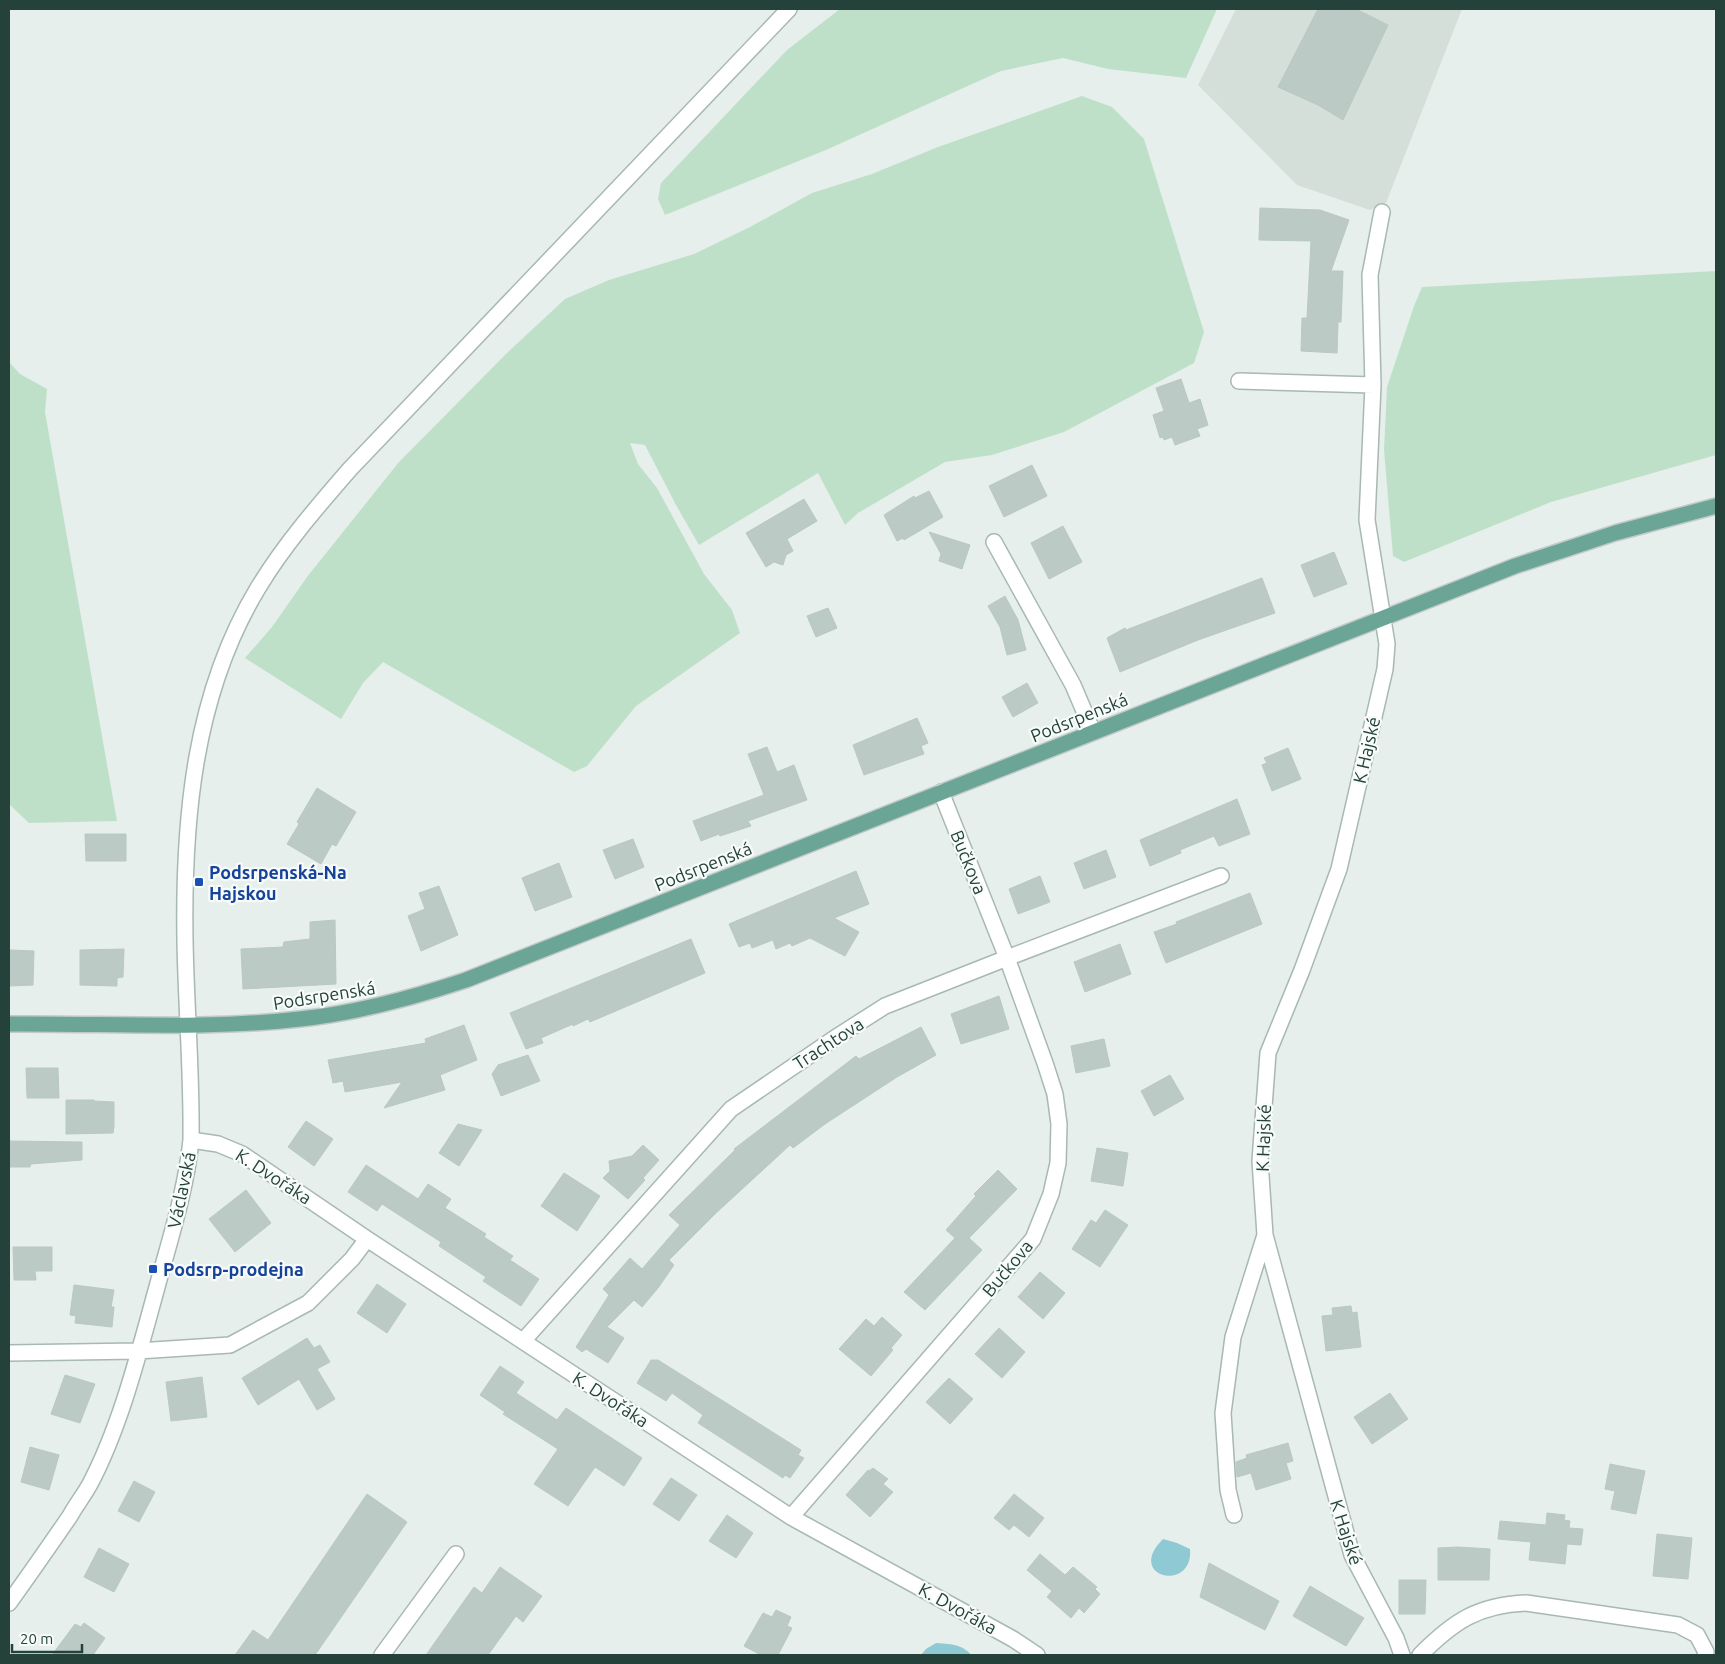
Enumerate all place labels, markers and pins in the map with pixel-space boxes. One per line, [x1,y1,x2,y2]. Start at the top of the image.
place label: Podsrpenská-Na Hajskou [209,862,347,903]
marker: Podsrpenská-Na Hajskou [193,876,205,888]
place label: Podsrp-prodejna [163,1259,304,1279]
marker: Podsrp-prodejna [147,1263,159,1275]

